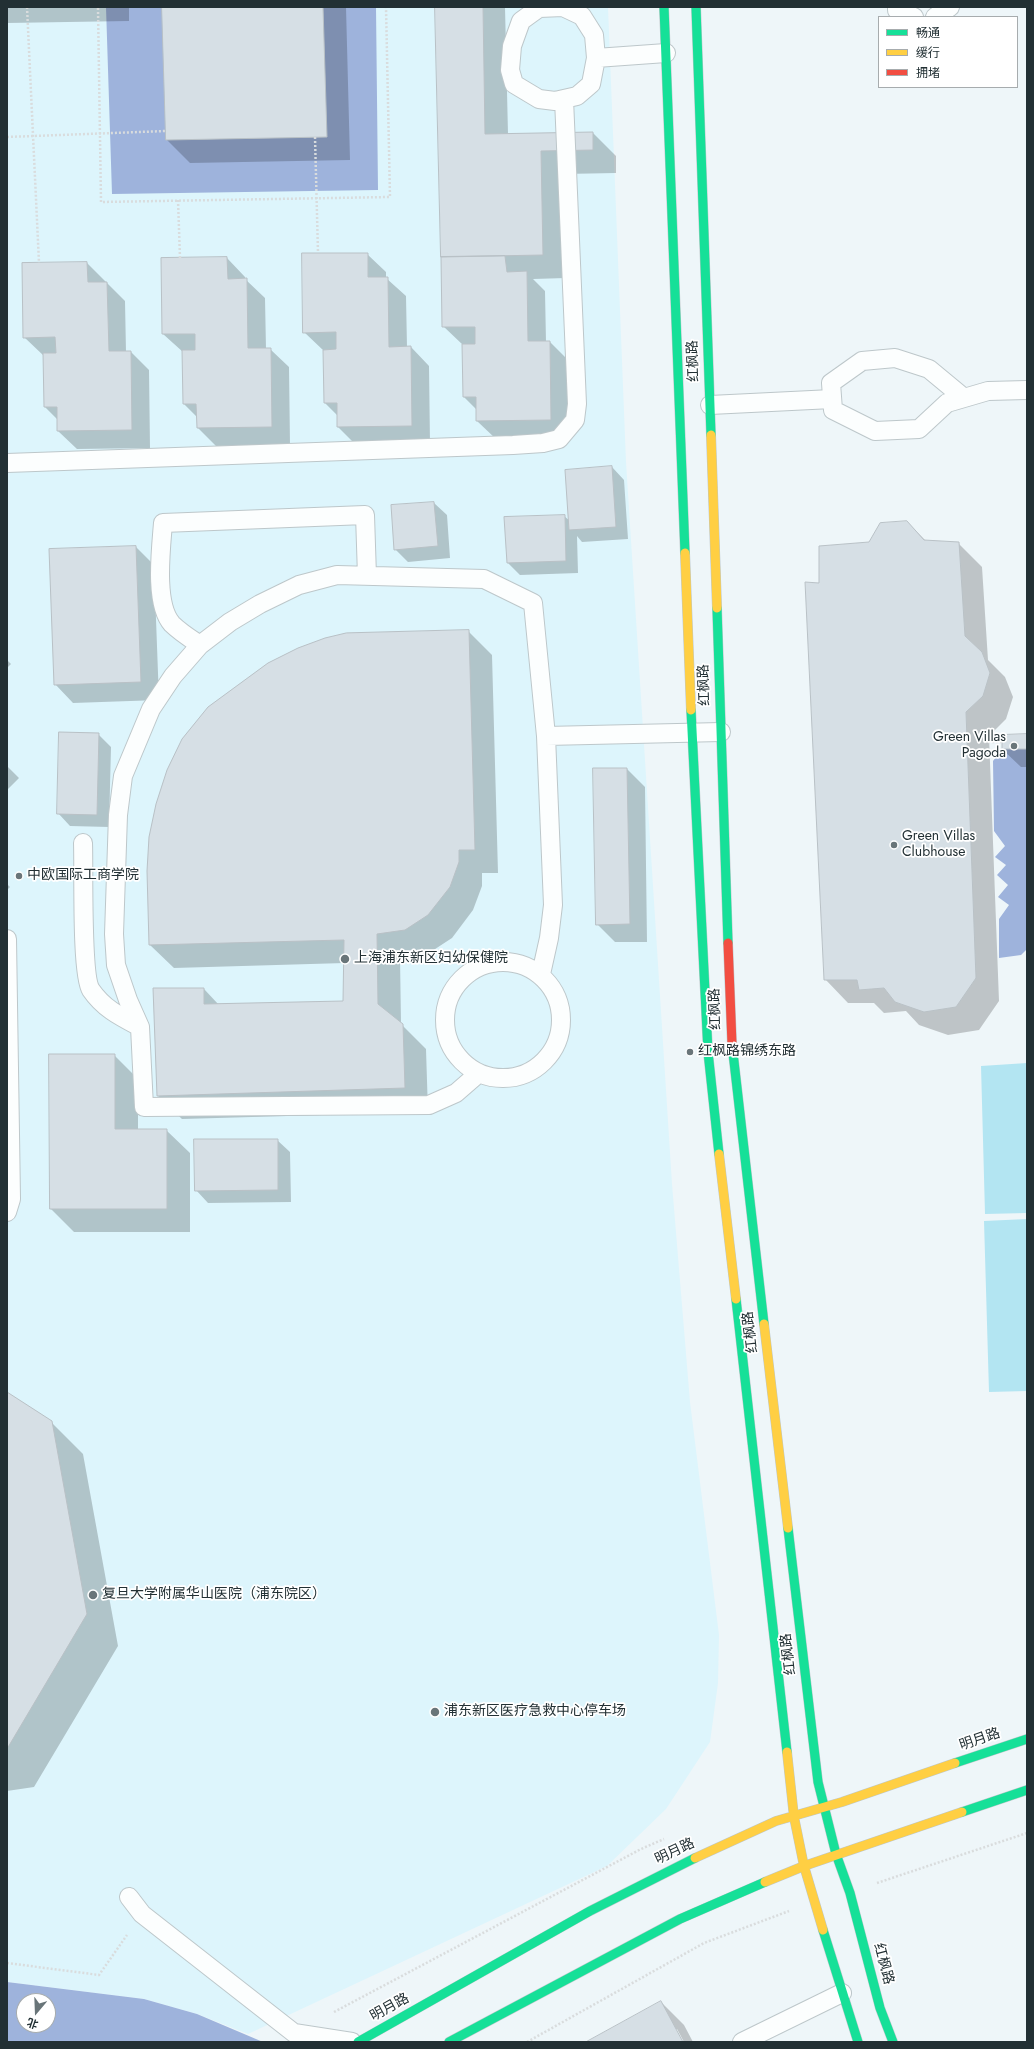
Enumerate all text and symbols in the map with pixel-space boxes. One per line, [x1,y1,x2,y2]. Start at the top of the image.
legend [878,16,1018,88]
text: 畅通 [916,24,940,42]
text: 缓行 [916,44,940,62]
text: 拥堵 [916,64,940,82]
street label: 红枫路 [685,340,703,382]
street label: 红枫路 [696,664,714,706]
place label: Green Villas Pagoda [933,730,1006,762]
marker: Green Villas Pagoda [1009,741,1019,751]
place label: Green Villas Clubhouse [902,829,975,862]
marker: Green Villas Clubhouse [889,840,899,850]
place label: 中欧国际工商学院 [27,868,139,884]
marker: 中欧国际工商学院 [14,871,24,881]
place label: 上海浦东新区妇幼保健院 [354,951,508,967]
marker: 上海浦东新区妇幼保健院 [339,953,351,965]
street label: 红枫路 [707,988,725,1030]
place label: 红枫路锦绣东路 [698,1044,796,1060]
marker: 红枫路锦绣东路 [685,1047,695,1057]
street label: 红枫路 [740,1310,762,1354]
place label: 复旦大学附属华山医院（浦东院区） [102,1587,326,1603]
marker: 复旦大学附属华山医院（浦东院区） [87,1589,99,1601]
street label: 红枫路 [778,1632,800,1676]
place label: 浦东新区医疗急救中心停车场 [444,1704,626,1720]
marker: 浦东新区医疗急救中心停车场 [429,1706,441,1718]
street label: 明月路 [957,1725,1003,1755]
street label: 明月路 [652,1836,698,1868]
street label: 红枫路 [869,1942,897,1986]
street label: 明月路 [368,1990,412,2026]
north arrow [16,1993,56,2033]
text: 北 [25,2014,40,2033]

